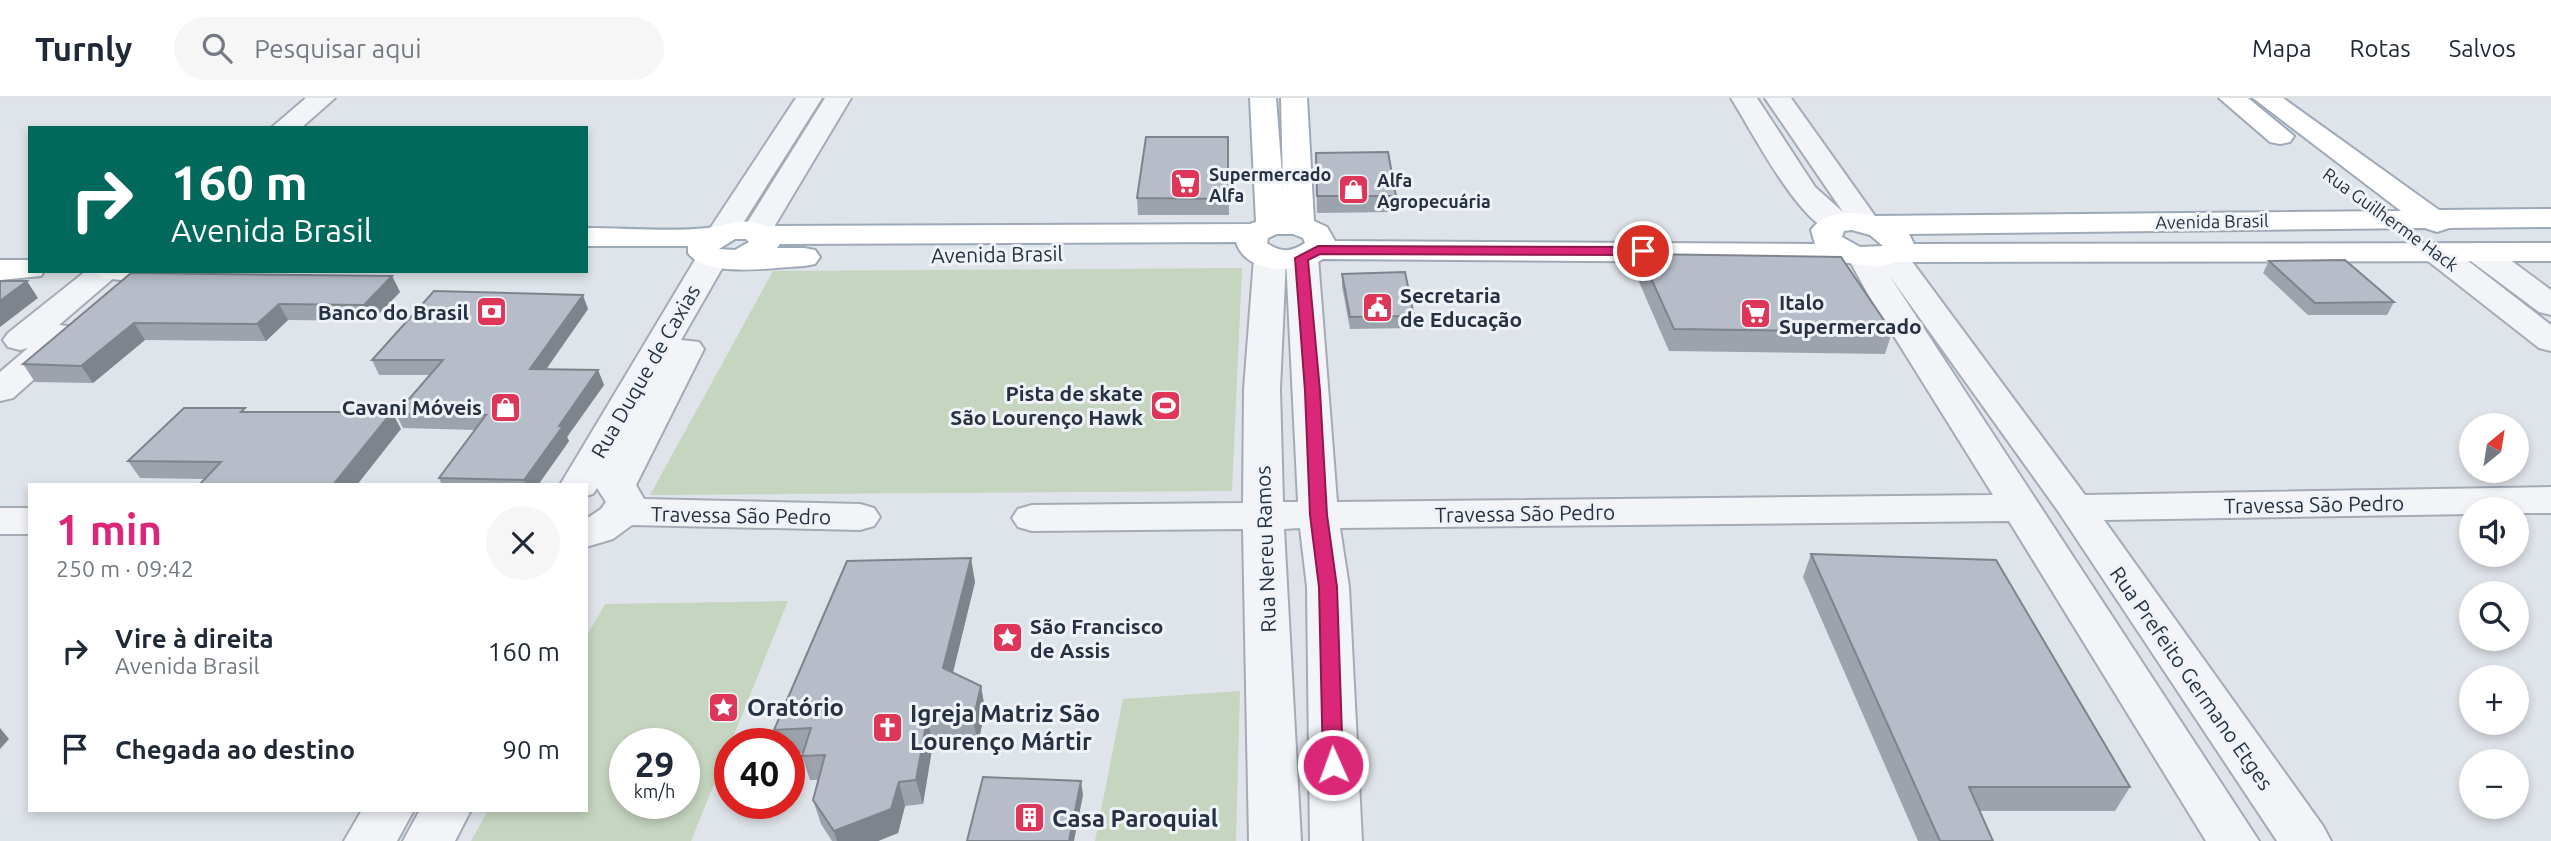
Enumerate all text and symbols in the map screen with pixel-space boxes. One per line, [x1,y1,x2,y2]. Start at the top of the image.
search box [174,17,664,80]
icon: search [198,29,236,67]
text: Turnly [35,30,132,67]
text: Pesquisar aqui [254,34,422,63]
text: Mapa [2252,35,2312,62]
text: Rotas [2350,35,2411,62]
text: Salvos [2449,35,2516,62]
icon: right [56,154,147,245]
text: 160 m [171,154,308,209]
street label: Rua Guilherme Hack [2320,163,2462,275]
place label: Supermercado Alfa [1209,164,1331,205]
supermarket icon: Supermercado Alfa [1169,167,1203,201]
place label: Alfa Agropecuária [1377,170,1491,211]
shop icon: Alfa Agropecuária [1337,173,1371,207]
street label: Avenida Brasil [2155,210,2269,232]
text: Avenida Brasil [171,212,372,248]
pin [1613,221,1673,281]
icon: arrive [1624,232,1662,270]
street label: Avenida Brasil [931,241,1063,267]
street label: Rua Duque de Caxias [586,280,704,462]
place label: Secretaria de Educação [1400,283,1522,331]
public building icon: Secretaria de Educação [1360,290,1394,324]
place label: Italo Supermercado [1779,290,1922,338]
bank icon: Banco do Brasil [475,295,509,329]
supermarket icon: Italo Supermercado [1739,297,1773,331]
place label: Banco do Brasil [318,300,469,324]
place label: Pista de skate São Lourenço Hawk [950,381,1143,429]
sports icon: Pista de skate São Lourenço Hawk [1149,388,1183,422]
shop icon: Cavani Móveis [488,390,522,424]
place label: Cavani Móveis [342,395,482,419]
north arrow [2459,413,2529,483]
map controls [2459,413,2529,819]
street label: Rua Nereu Ramos [1250,465,1280,633]
street label: Travessa São Pedro [2224,490,2404,518]
button: sound [2459,497,2529,567]
street label: Travessa São Pedro [1435,499,1615,527]
street label: Travessa São Pedro [651,501,831,529]
text: 1 min [56,506,162,553]
button: close [486,506,560,580]
text: 250 m · 09:42 [56,556,194,581]
street label: Rua Prefeito Germano Etges [2106,562,2278,794]
button: search [2459,581,2529,651]
place label: São Francisco de Assis [1030,614,1163,662]
place icon: São Francisco de Assis [990,621,1024,655]
text: Vire à direita [115,624,274,653]
icon: right [56,632,94,670]
text: 160 m [488,637,560,666]
text: Avenida Brasil [115,653,260,678]
button: + [2459,665,2529,735]
place icon: Oratório [707,690,741,724]
place label: Oratório [747,694,844,721]
place label: Igreja Matriz São Lourenço Mártir [910,700,1100,755]
church icon: Igreja Matriz São Lourenço Mártir [870,710,904,744]
speed limit sign: 40 [714,728,805,819]
position arrow [1296,728,1370,802]
icon: arrive [56,730,94,768]
text: Chegada ao destino [115,735,355,764]
text: 90 m [502,735,560,764]
text: 29 [635,744,674,784]
button: − [2459,749,2529,819]
text: km/h [634,781,675,801]
building icon: Casa Paroquial [1012,801,1046,835]
place label: Casa Paroquial [1052,805,1218,832]

